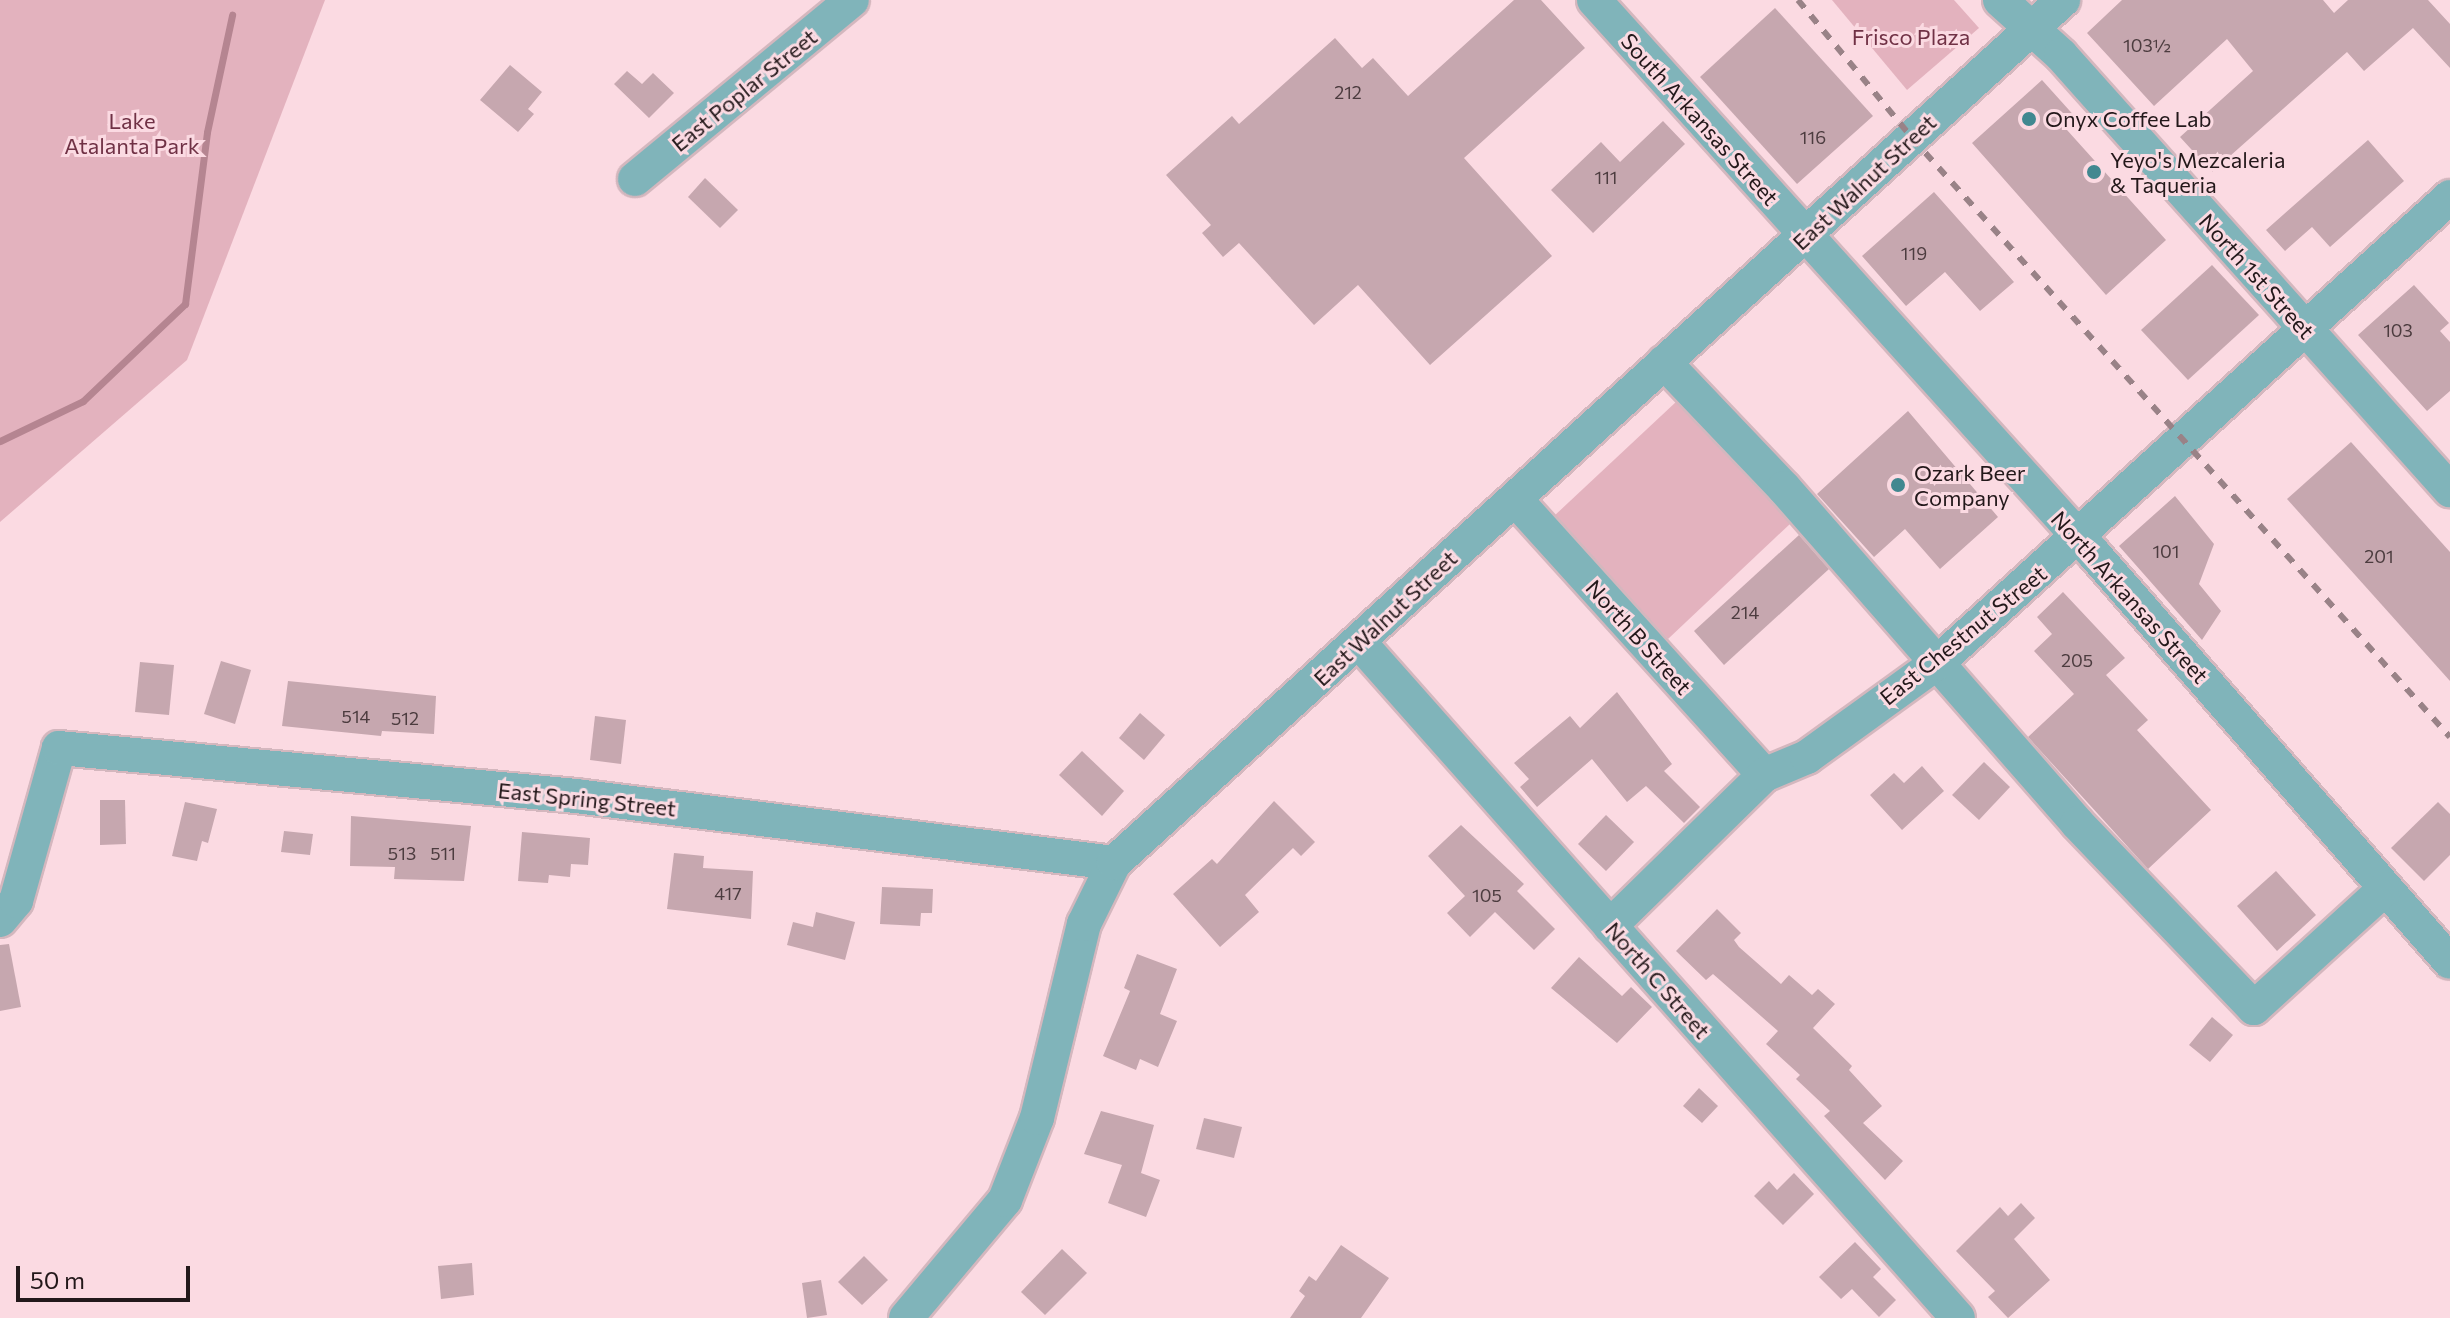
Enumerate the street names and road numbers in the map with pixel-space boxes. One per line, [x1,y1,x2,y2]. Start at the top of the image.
street label: East Poplar Street [666,23,822,157]
street label: South Arkansas Street [1616,28,1784,210]
street label: East Walnut Street [1787,109,1941,255]
street label: North 1st Street [2194,208,2320,344]
street label: North Arkansas Street [2046,506,2214,688]
street label: East Walnut Street [1308,545,1462,691]
street label: East Chestnut Street [1875,560,2051,710]
street label: North B Street [1581,574,1697,700]
street label: East Spring Street [497,777,677,821]
street label: North C Street [1600,916,1716,1044]

